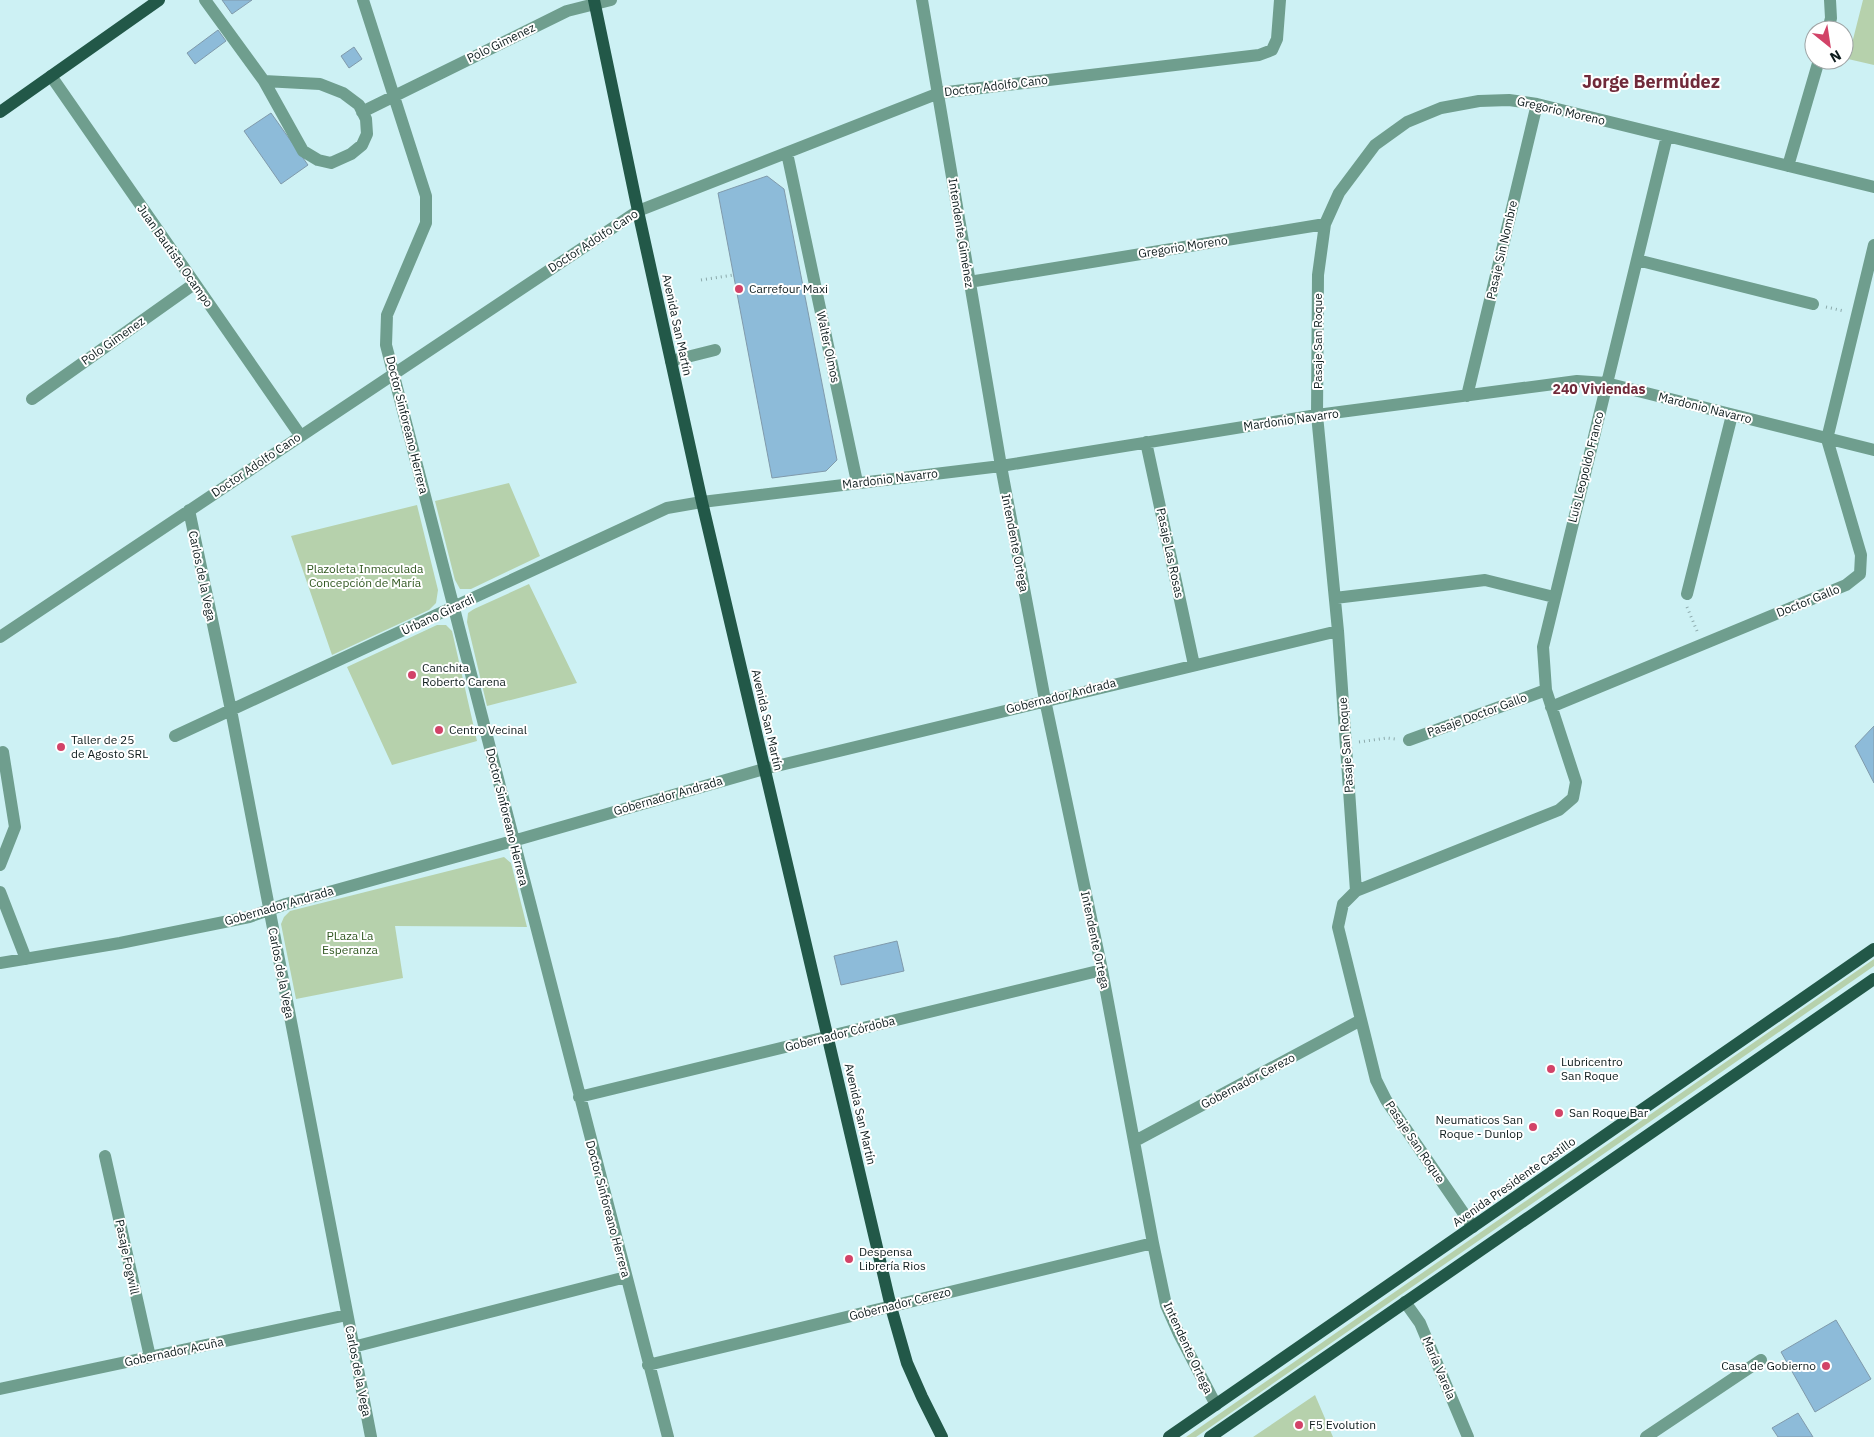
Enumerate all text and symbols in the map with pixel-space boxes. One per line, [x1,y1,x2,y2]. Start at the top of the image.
street label: Polo Gimenez [464,19,538,65]
north arrow [1804,20,1854,70]
text: N [1827,46,1844,67]
district label: Jorge Bermúdez [1582,70,1720,93]
street label: Doctor Adolfo Cano [943,72,1049,99]
street label: Gregorio Moreno [1516,93,1607,128]
street label: Intendente Giménez [945,177,978,289]
street label: Pasaje Sin Nombre [1483,198,1520,301]
street label: Juan Bautista Ocampo [134,202,217,310]
street label: Doctor Adolfo Cano [545,206,641,275]
street label: Gregorio Moreno [1137,232,1229,261]
street label: Avenida San Martín [659,273,696,377]
place label: Carrefour Maxi [749,281,828,296]
marker: Carrefour Maxi [733,283,745,295]
street label: Pasaje San Roque [1310,293,1325,389]
street label: Walter Olmos [814,310,843,384]
street label: Polo Gimenez [78,313,148,368]
street label: Doctor Sinforeano Herrera [383,355,432,496]
district label: 240 Viviendas [1553,380,1645,398]
street label: Mardonio Navarro [1657,389,1754,426]
street label: Mardonio Navarro [1242,405,1340,434]
street label: Luis Leopoldo Franco [1564,410,1607,524]
street label: Doctor Adolfo Cano [208,429,303,500]
street label: Mardonio Navarro [841,465,939,492]
street label: Intendente Ortega [999,493,1032,594]
street label: Pasaje Las Rosas [1154,507,1187,599]
street label: Carlos de la Vega [186,529,220,623]
park label: Plazoleta Inmaculada Concepción de María [307,561,424,590]
street label: Doctor Gallo [1774,581,1842,620]
street label: Urbano Girardi [399,591,477,638]
place label: Canchita Roberto Carena [422,660,507,689]
street label: Avenida San Martín [749,668,786,772]
marker: Canchita Roberto Carena [406,669,418,681]
street label: Gobernador Andrada [1004,674,1118,716]
street label: Pasaje Doctor Gallo [1425,689,1529,740]
street label: Pasaje San Roque [1335,696,1356,793]
place label: Centro Vecinal [449,722,527,737]
marker: Centro Vecinal [433,724,445,736]
place label: Taller de 25 de Agosto SRL [71,732,148,761]
marker: Taller de 25 de Agosto SRL [55,741,67,753]
street label: Doctor Sinforeano Herrera [483,747,532,888]
street label: Gobernador Andrada [612,773,725,818]
street label: Gobernador Andrada [223,883,336,928]
street label: Intendente Ortega [1078,890,1113,991]
street label: Carlos de la Vega [265,926,298,1020]
park label: PLaza La Esperanza [322,928,379,957]
street label: Gobernador Córdoba [783,1012,897,1054]
street label: Gobernador Cerezo [1198,1049,1298,1112]
place label: Lubricentro San Roque [1561,1054,1623,1083]
street label: Avenida San Martín [842,1062,879,1166]
marker: Lubricentro San Roque [1545,1063,1557,1075]
street label: Pasaje San Roque [1382,1098,1449,1186]
place label: San Roque Bar [1569,1105,1649,1120]
marker: San Roque Bar [1553,1107,1565,1119]
place label: Neumaticos San Roque - Dunlop [1435,1112,1523,1141]
marker: Neumaticos San Roque - Dunlop [1527,1121,1539,1133]
street label: Avenida Presidente Castillo [1449,1133,1578,1230]
street label: Doctor Sinforeano Herrera [583,1139,634,1280]
street label: Pasaje Fogwill [112,1218,143,1296]
place label: Despensa Librería Rios [859,1244,926,1273]
marker: Despensa Librería Rios [843,1253,855,1265]
street label: Gobernador Cerezo [847,1284,953,1323]
street label: Intendente Ortega [1161,1300,1217,1397]
street label: Carlos de la Vega [342,1324,375,1418]
street label: Gobernador Acuña [123,1334,225,1369]
street label: María Varela [1420,1334,1460,1402]
place label: Casa de Gobierno [1721,1358,1816,1373]
marker: Casa de Gobierno [1820,1360,1832,1372]
place label: F5 Evolution [1309,1417,1376,1432]
marker: F5 Evolution [1293,1419,1305,1431]

